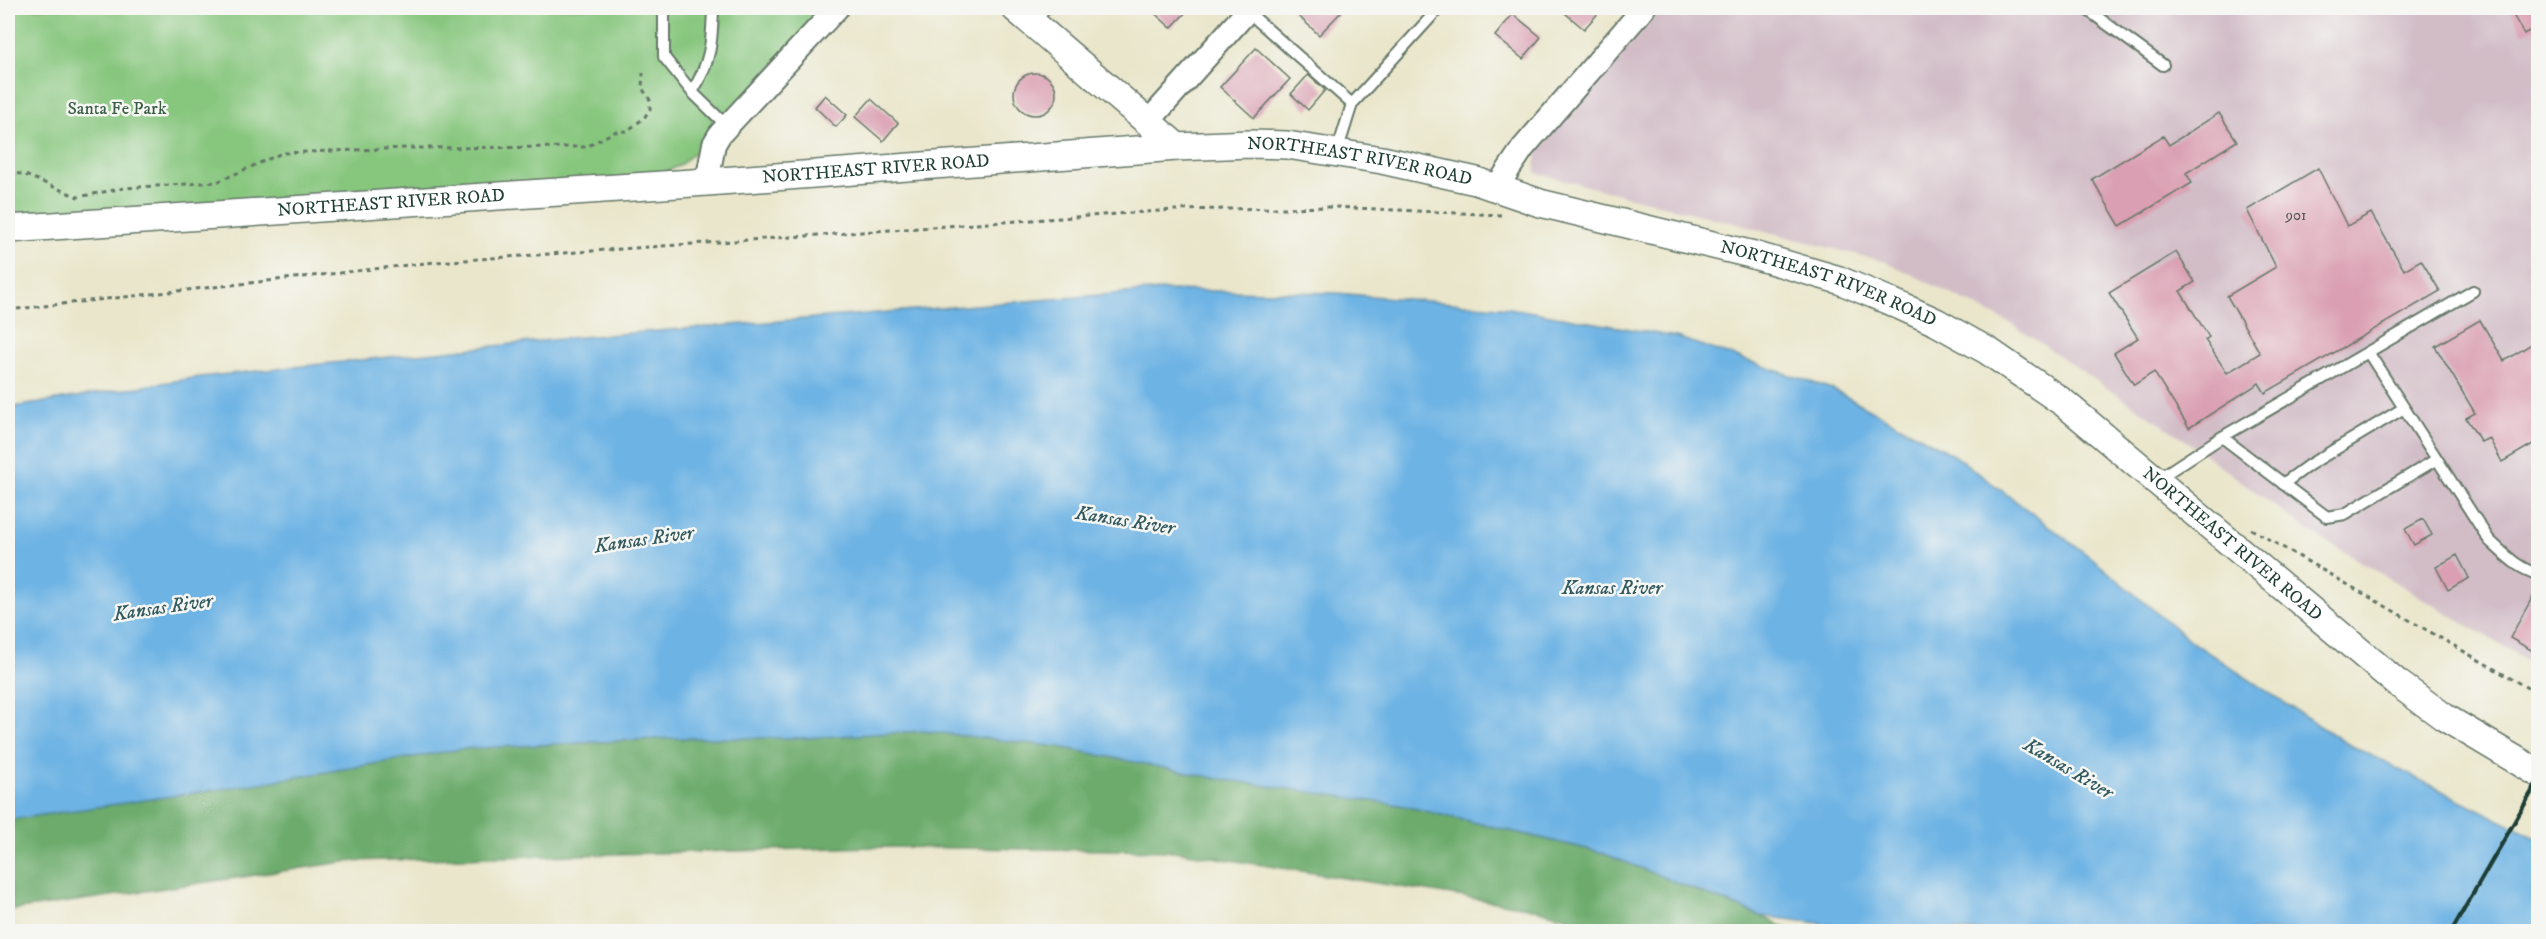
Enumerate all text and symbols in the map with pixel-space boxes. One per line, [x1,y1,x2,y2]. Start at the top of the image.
park label: Santa Fe Park [67,98,167,120]
street label: NORTHEAST RIVER ROAD [1247,133,1474,191]
street label: NORTHEAST RIVER ROAD [762,150,990,189]
street label: NORTHEAST RIVER ROAD [277,185,506,222]
house number: 901 [2285,206,2307,225]
street label: NORTHEAST RIVER ROAD [1718,236,1940,332]
street label: NORTHEAST RIVER ROAD [2138,463,2326,626]
water label: Kansas River [1073,501,1178,541]
water label: Kansas River [592,520,697,559]
water label: Kansas River [1561,576,1664,601]
water label: Kansas River [111,588,216,627]
water label: Kansas River [2018,732,2119,806]

